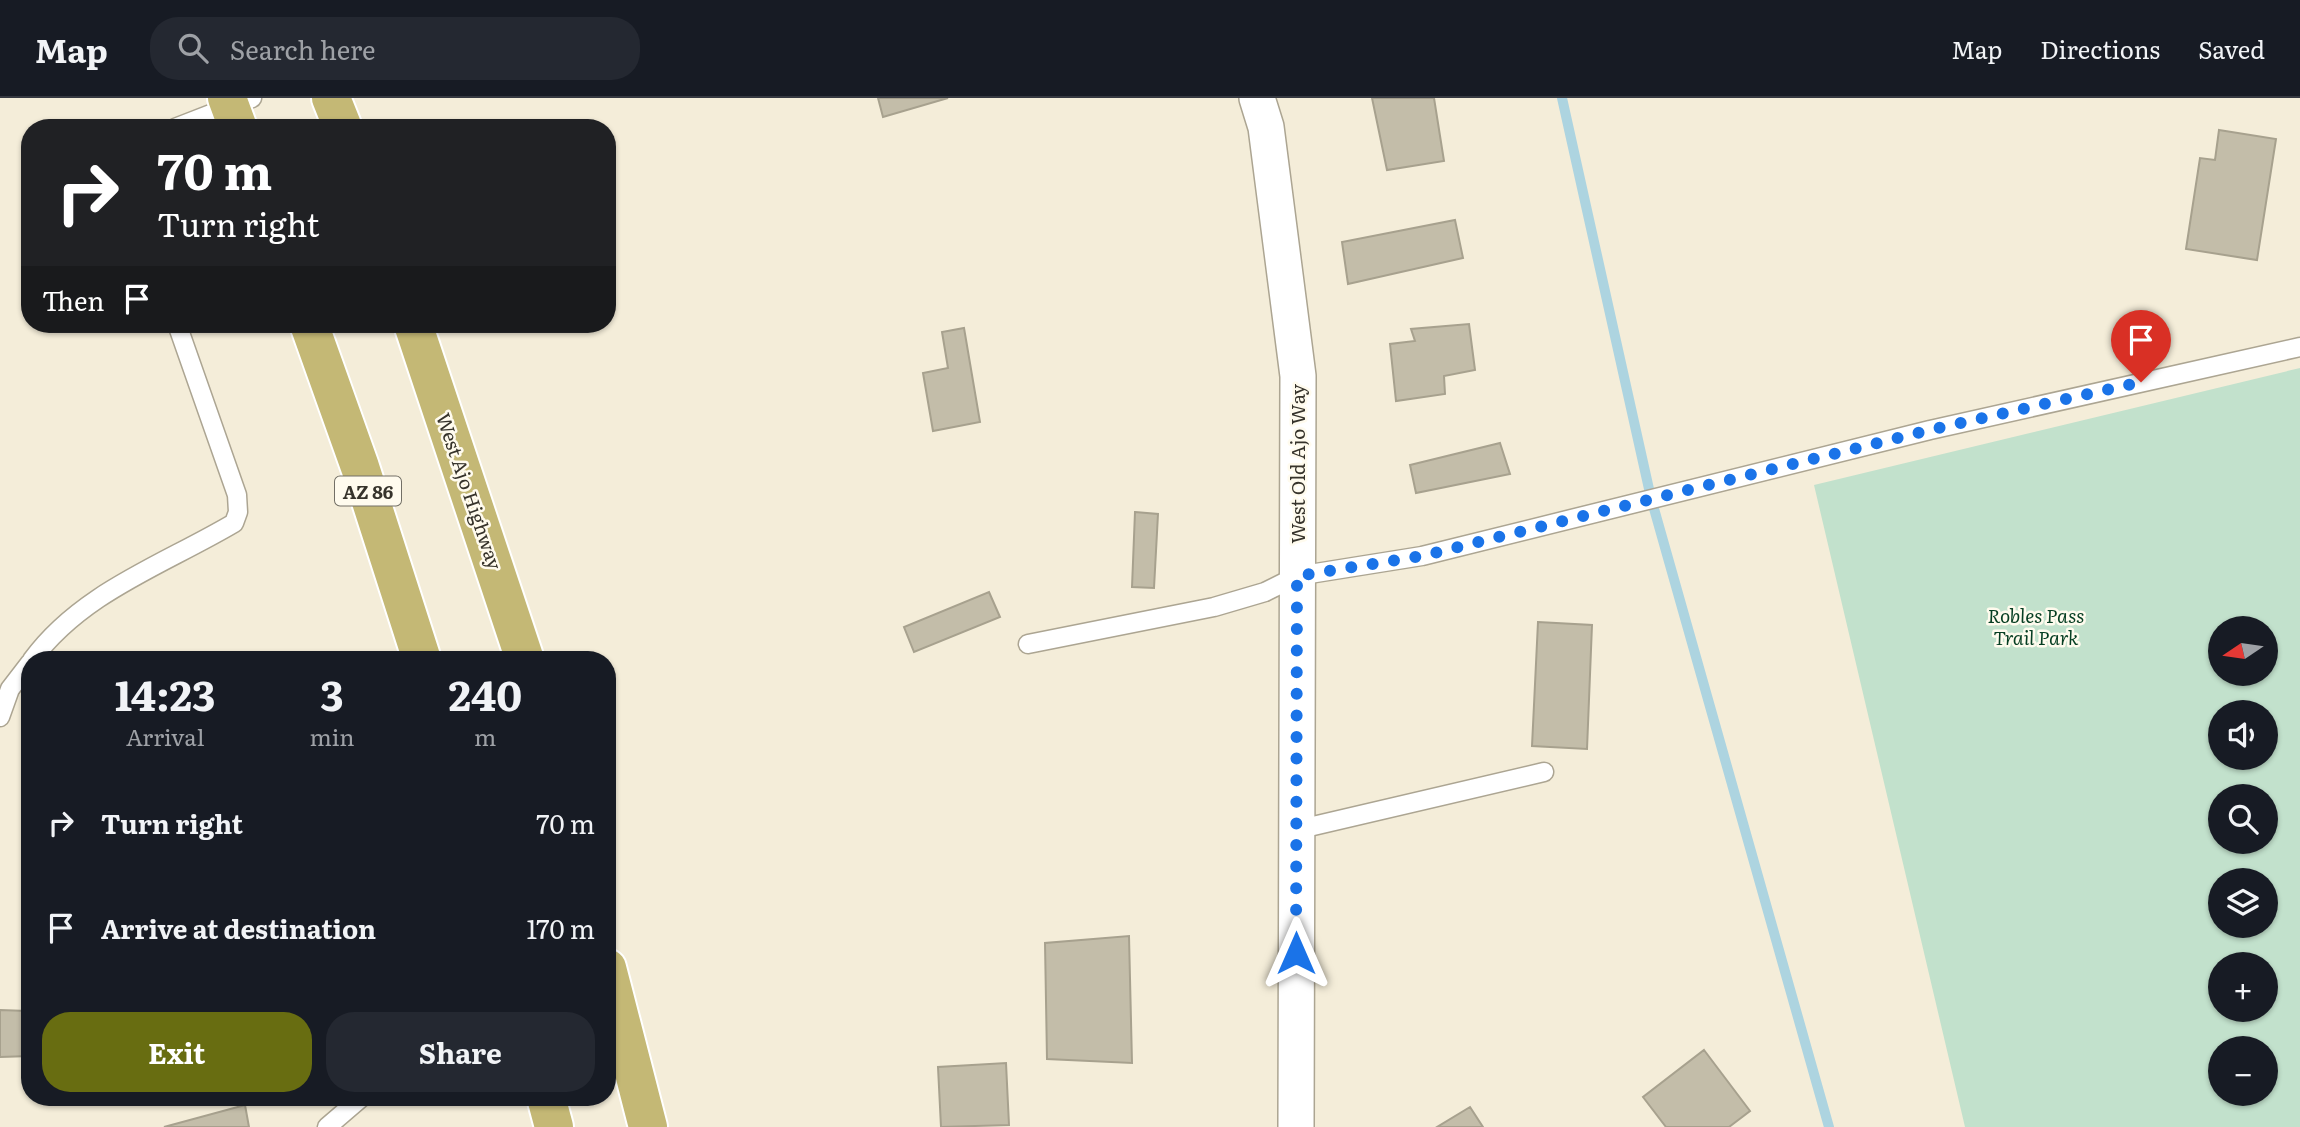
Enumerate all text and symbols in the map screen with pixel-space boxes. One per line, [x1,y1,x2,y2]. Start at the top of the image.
search box [150,17,640,80]
text: Map [35,24,108,73]
icon: search [174,29,212,67]
text: Search here [230,29,376,68]
text: Map [1951,31,2002,66]
text: Directions [2040,31,2160,66]
text: Saved [2198,31,2265,66]
text: 70 m [157,132,272,205]
icon: right [42,147,133,238]
text: Turn right [157,199,319,247]
text: Then [42,280,104,319]
icon: arrive [118,280,156,318]
pin [2111,310,2171,382]
icon: arrive [2122,321,2160,359]
street label: West Old Ajo Way [1283,384,1311,544]
street label: West Ajo Highway [430,409,510,573]
road number: AZ 86 [335,477,401,506]
park label: Robles Pass Trail Park [1987,601,2085,651]
north arrow [2208,616,2278,686]
map controls [2208,616,2278,1106]
text: 14:23 [115,662,216,724]
text: 3 [320,662,344,724]
text: 240 [448,662,522,724]
button: sound [2208,700,2278,770]
text: Arrival [126,719,204,753]
text: min [309,719,355,753]
text: m [474,719,496,753]
button: search [2208,784,2278,854]
text: Turn right [101,803,243,842]
text: 70 m [536,803,595,842]
icon: right [42,804,80,842]
button: layers [2208,868,2278,938]
text: Arrive at destination [101,908,376,947]
text: 170 m [527,908,595,947]
icon: arrive [42,909,80,947]
position arrow [1259,916,1333,990]
button: + [2208,952,2278,1022]
button: Exit [42,1012,312,1092]
button: Share [326,1012,595,1092]
button: − [2208,1036,2278,1106]

